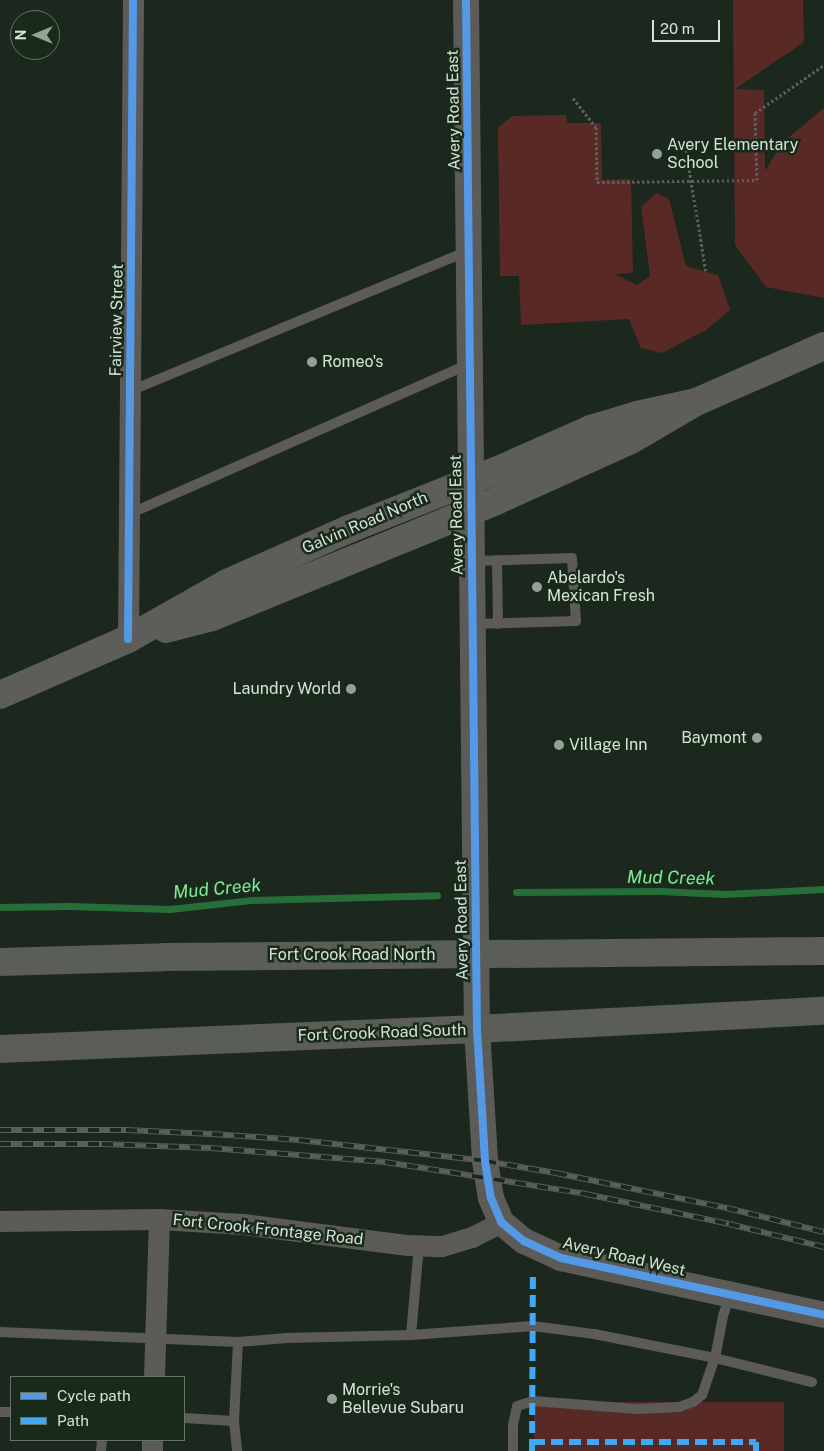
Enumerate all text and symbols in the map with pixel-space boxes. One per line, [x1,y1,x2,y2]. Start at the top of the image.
north arrow [10,10,60,60]
scale bar [654,10,722,42]
text: 20 m [660,20,695,37]
text: N [13,30,29,40]
street label: Avery Road East [443,49,465,171]
place label: Avery Elementary School [667,135,798,173]
marker: Avery Elementary School [651,148,663,160]
street label: Fairview Street [106,263,128,377]
place label: Romeo's [322,352,383,372]
marker: Romeo's [306,356,318,368]
street label: Avery Road East [446,454,468,576]
street label: Galvin Road North [299,488,431,558]
place label: Abelardo's Mexican Fresh [547,568,655,606]
marker: Abelardo's Mexican Fresh [531,581,543,593]
place label: Laundry World [232,679,341,699]
marker: Laundry World [345,683,357,695]
place label: Baymont [681,728,747,748]
marker: Baymont [751,732,763,744]
place label: Village Inn [569,735,648,755]
marker: Village Inn [553,739,565,751]
street label: Avery Road East [451,859,473,981]
water label: Mud Creek [627,866,715,890]
water label: Mud Creek [172,874,262,904]
street label: Fort Crook Road North [269,945,435,965]
street label: Fort Crook Road South [297,1020,467,1046]
street label: Fort Crook Frontage Road [172,1210,364,1250]
street label: Avery Road West [561,1234,687,1280]
legend [10,1376,185,1441]
place label: Morrie's Bellevue Subaru [342,1380,464,1418]
text: Cycle path [57,1387,131,1404]
marker: Morrie's Bellevue Subaru [326,1393,338,1405]
text: Path [57,1412,89,1429]

